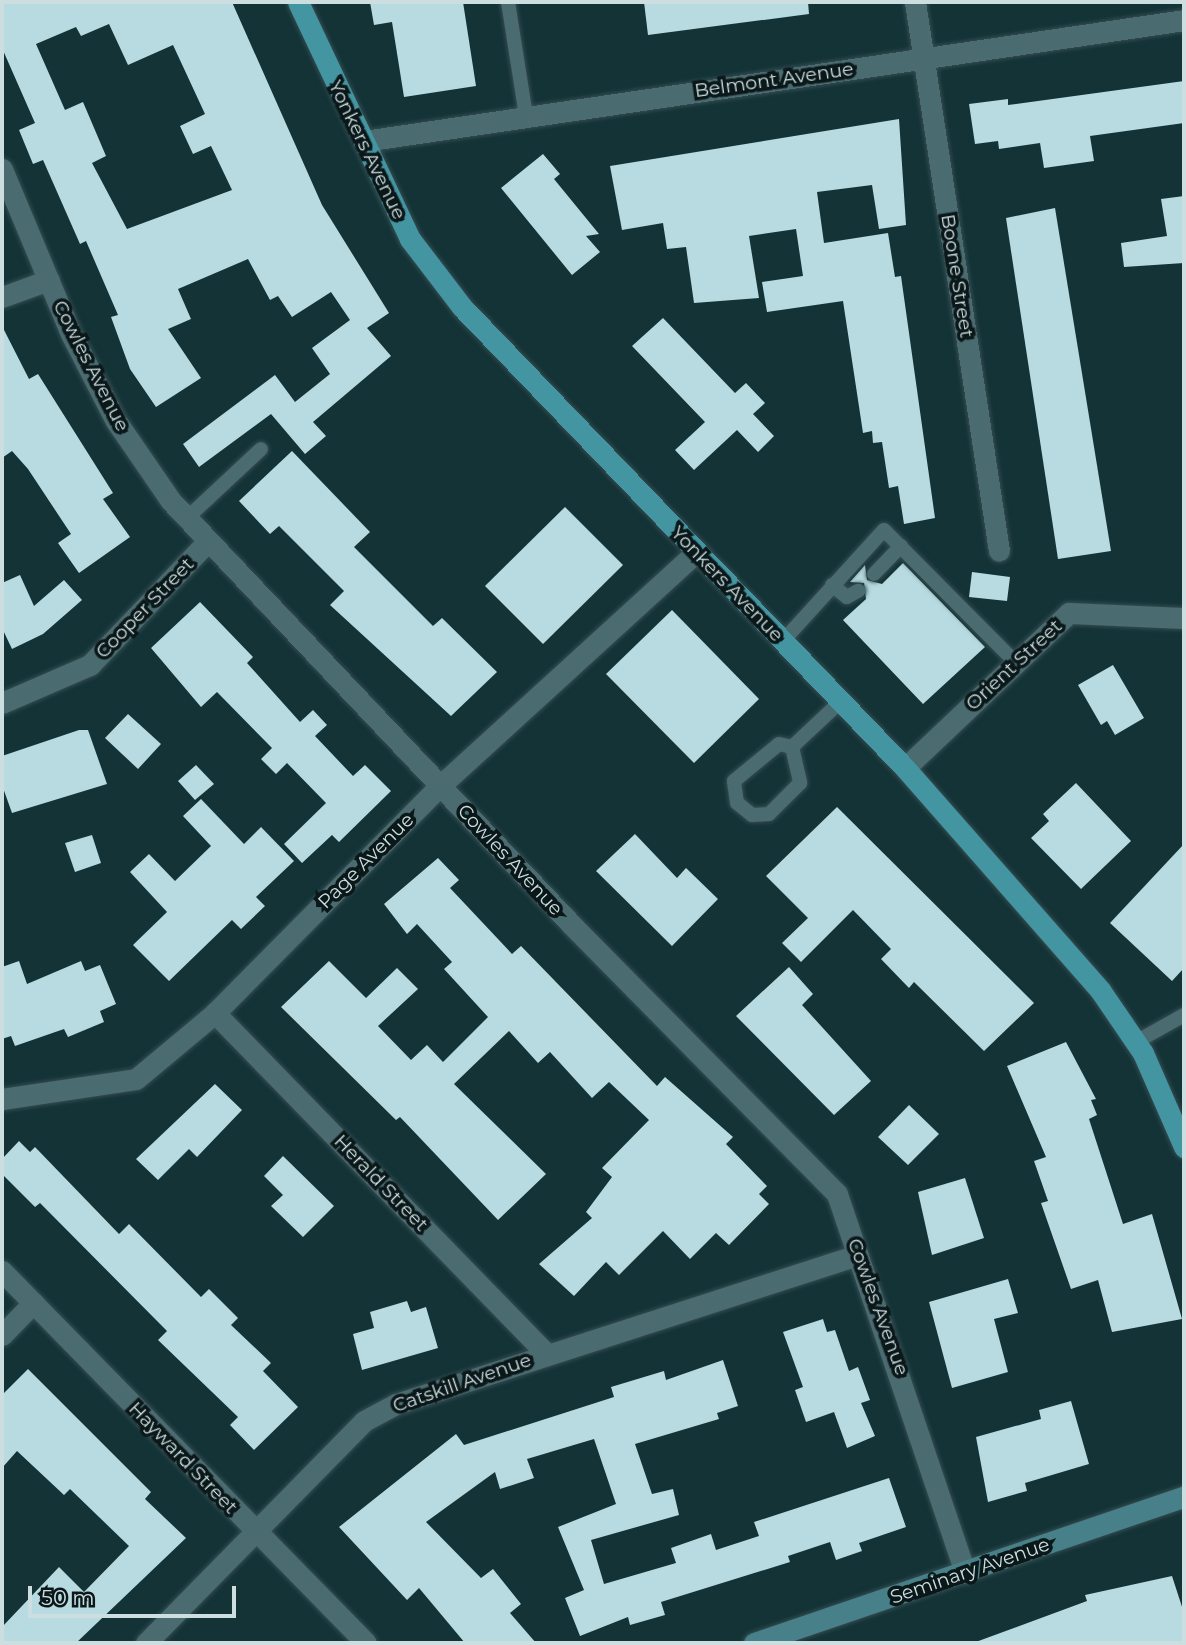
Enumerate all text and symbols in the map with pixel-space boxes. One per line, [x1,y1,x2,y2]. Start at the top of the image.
street label: Belmont Avenue [693,58,855,102]
street label: Yonkers Avenue [324,77,410,223]
street label: Boone Street [936,213,978,339]
street label: Cowles Avenue [48,297,134,435]
street label: Yonkers Avenue [666,522,788,646]
street label: Cooper Street [91,553,199,663]
street label: Orient Street [961,615,1067,715]
street label: Cowles Avenue [453,800,567,920]
street label: Page Avenue [313,808,419,914]
street label: Herald Street [329,1130,433,1236]
street label: Cowles Avenue [843,1235,913,1379]
street label: Catskill Avenue [390,1349,534,1417]
street label: Hayward Street [124,1397,242,1519]
street label: Seminary Avenue [887,1533,1053,1609]
scale bar [32,1572,240,1616]
text: 50 m [41,1585,95,1610]

